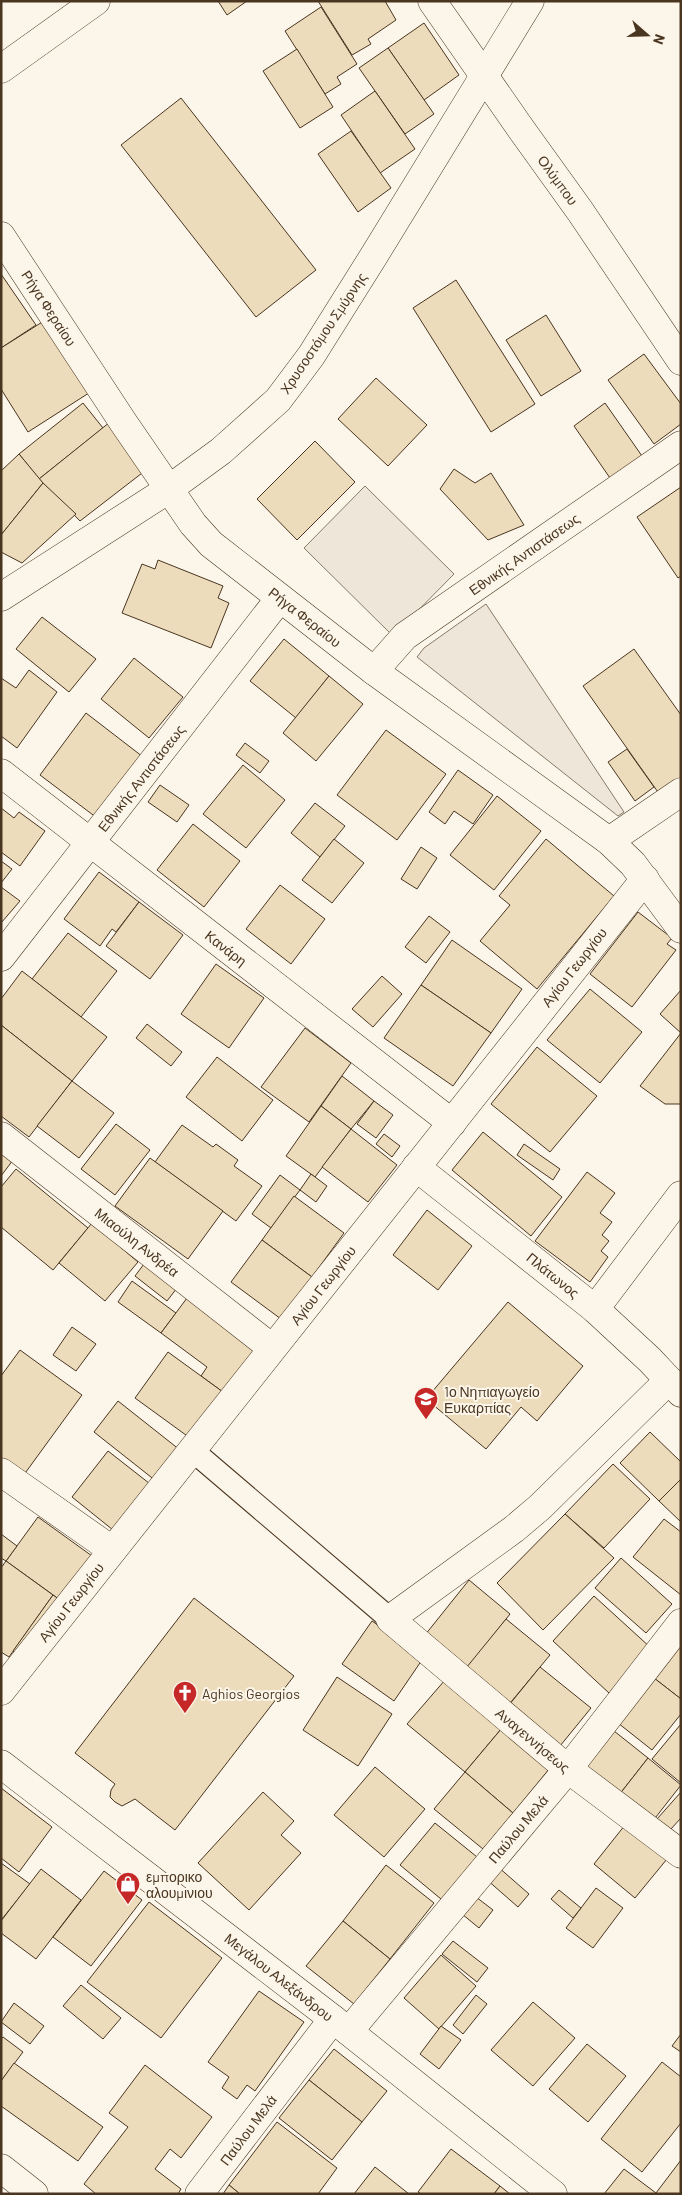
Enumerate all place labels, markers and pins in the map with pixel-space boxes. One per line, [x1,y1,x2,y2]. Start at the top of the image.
place label: 1ο Νηπιαγωγείο Ευκαρπίας [444,1383,540,1416]
school or university icon: 1ο Νηπιαγωγείο Ευκαρπίας [413,1386,439,1420]
church icon: Aghios Georgios [172,1680,198,1714]
place label: Aghios Georgios [202,1685,300,1702]
place label: εμπορικο αλουμινιου [146,1868,213,1901]
shop icon: εμπορικο αλουμινιου [115,1871,141,1905]

